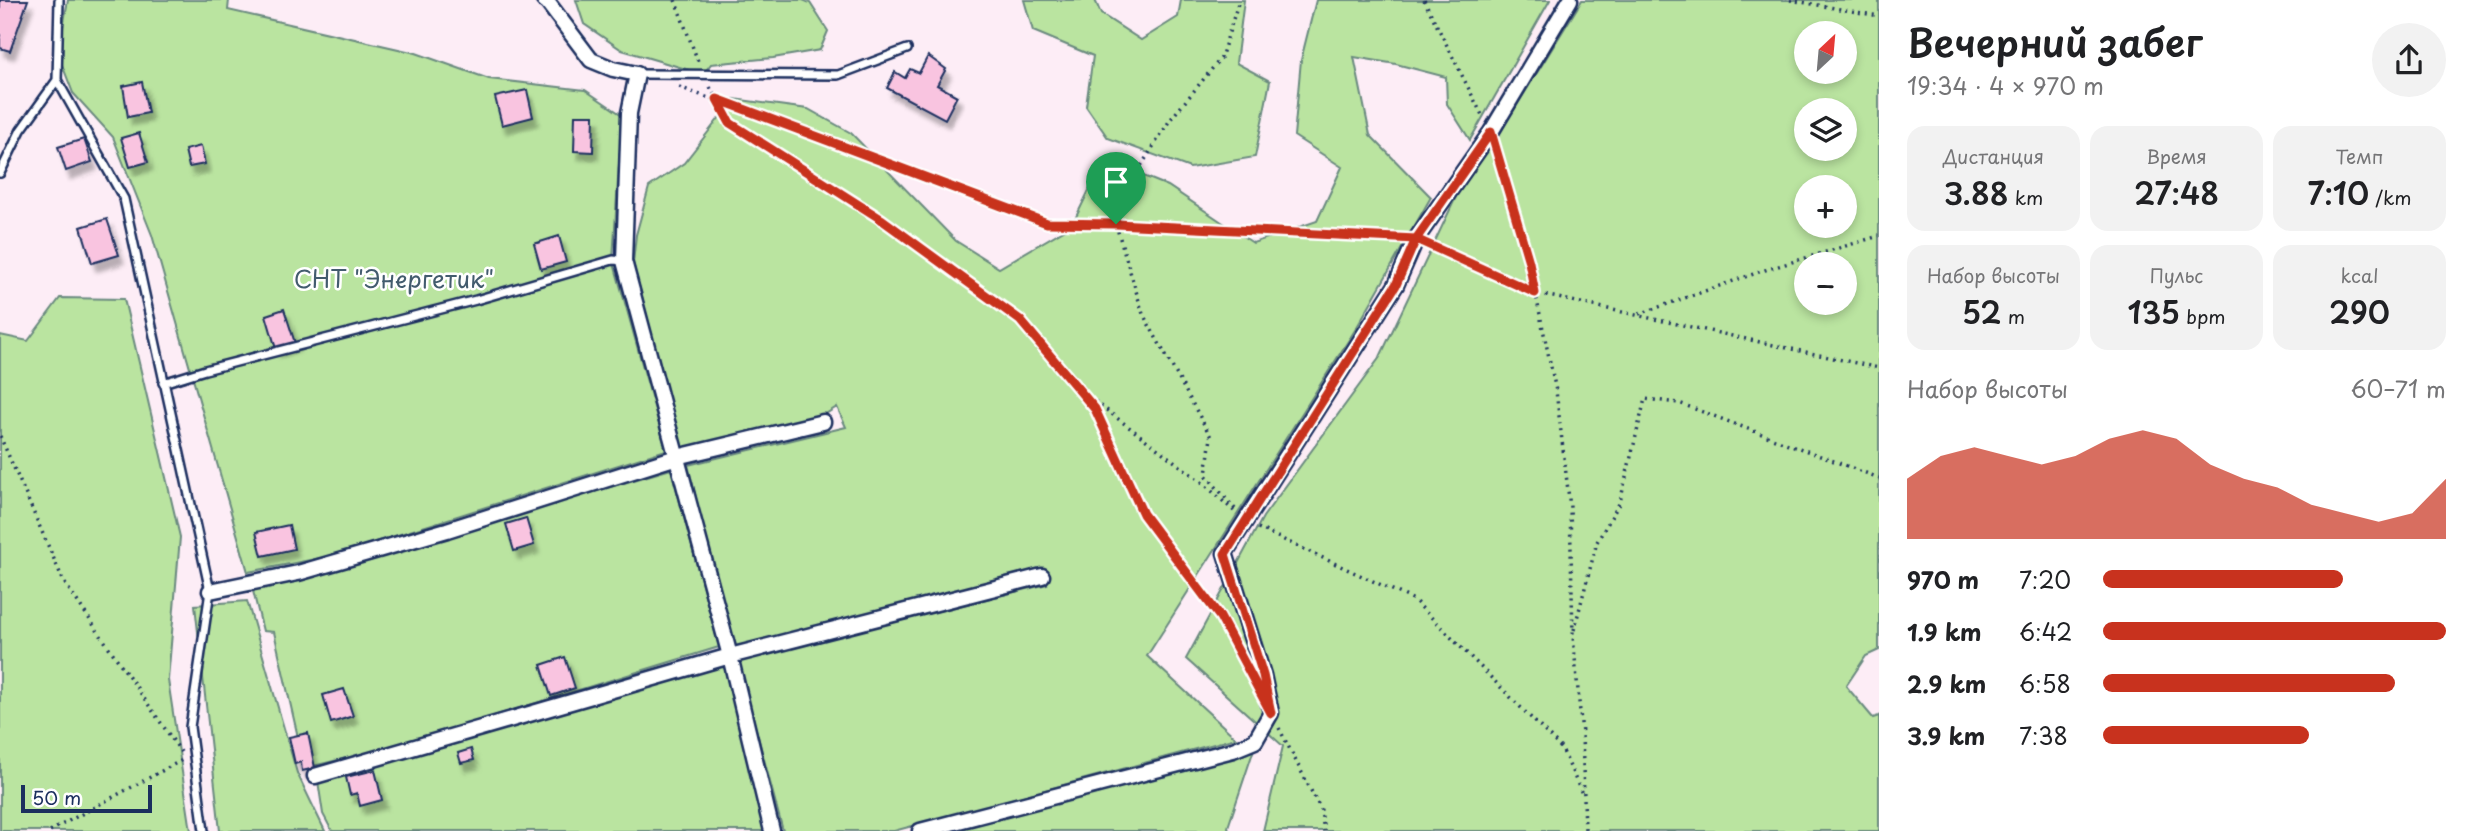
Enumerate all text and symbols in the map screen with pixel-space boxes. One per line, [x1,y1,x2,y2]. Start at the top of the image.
text: Вечерний забег [1907,13,2203,70]
north arrow [1794,21,1857,84]
map controls [1794,21,1857,315]
button: share [2372,23,2446,97]
text: 19:34 · 4 × 970 m [1907,68,2104,103]
button: layers [1794,98,1857,161]
text: Дистанция [1943,142,2044,170]
text: Время [2146,142,2207,170]
text: Темп [2335,142,2384,170]
pin [1086,152,1146,224]
icon: arrive [1097,163,1135,201]
text: 3.88 [1944,170,2009,215]
text: 27:48 [2134,170,2219,215]
text: 7:10 [2307,170,2369,215]
button: + [1794,175,1857,238]
text: km [2009,183,2043,211]
text: /km [2369,183,2412,211]
button: − [1794,252,1857,315]
park label: СНТ "Энергетик" [294,260,494,296]
text: Набор высоты [1927,261,2060,289]
text: Пульс [2150,261,2203,289]
text: kcal [2341,261,2378,289]
text: 52 [1962,289,2001,334]
text: 135 [2127,289,2180,334]
text: 290 [2329,289,2390,334]
text: m [2001,302,2025,330]
text: bpm [2180,302,2226,330]
text: Набор высоты [1907,371,2068,406]
text: 60–71 m [2350,371,2446,406]
text: 970 m [1907,562,1979,597]
text: 7:20 [2019,562,2071,597]
text: 1.9 km [1907,614,1981,649]
text: 6:42 [2019,614,2072,649]
text: 2.9 km [1907,666,1986,701]
text: 6:58 [2019,666,2071,701]
text: 3.9 km [1907,718,1985,753]
text: 7:38 [2019,718,2068,753]
scale bar [21,782,152,814]
text: 50 m [32,783,81,811]

